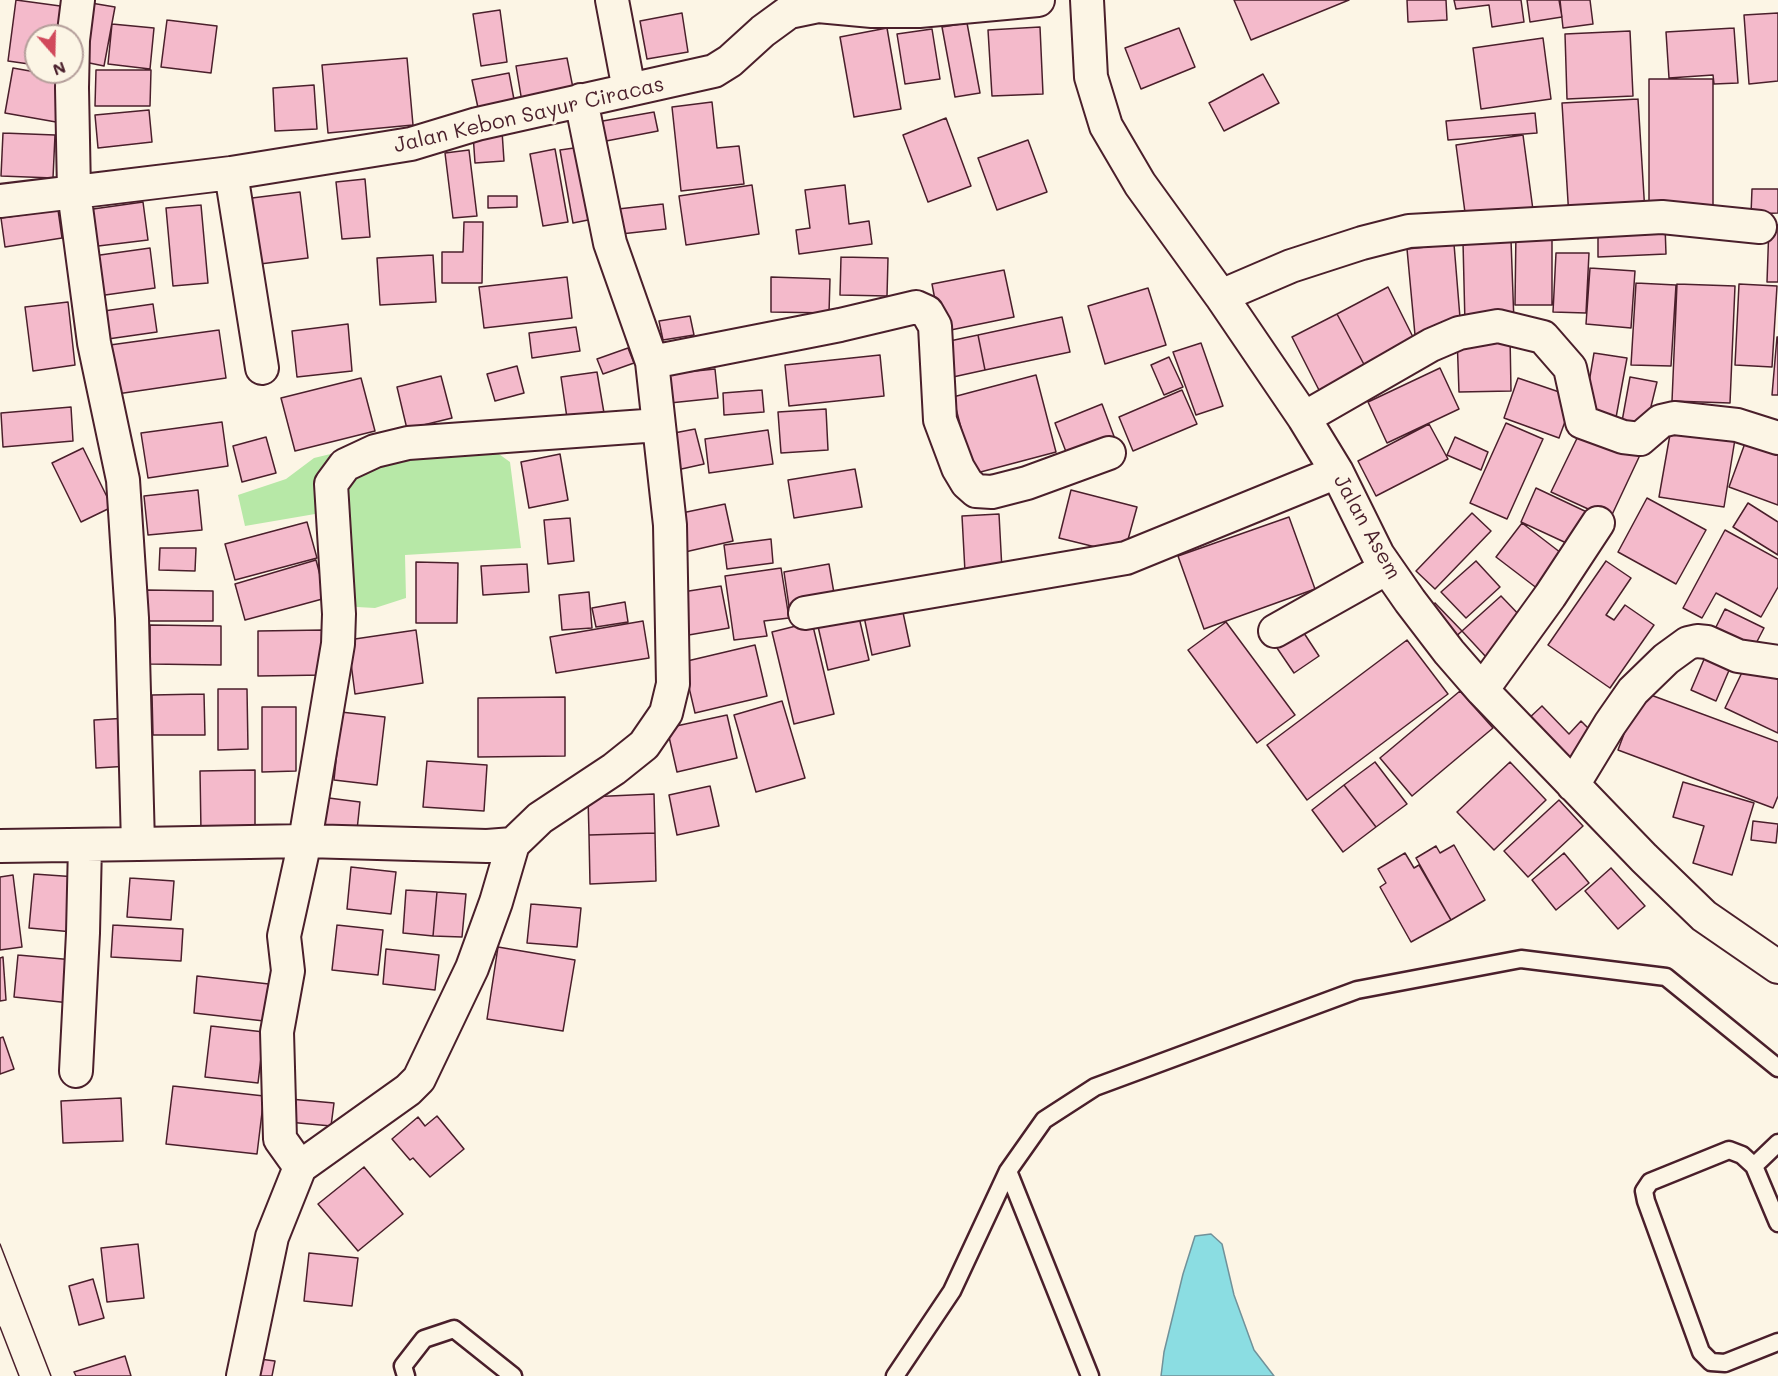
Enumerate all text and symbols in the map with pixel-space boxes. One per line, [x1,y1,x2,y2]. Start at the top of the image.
north arrow [24,24,84,84]
text: N [50,58,69,81]
street label: Jalan Kebon Sayur Ciracas [391,72,667,158]
street label: Jalan Asem [1328,470,1406,584]

